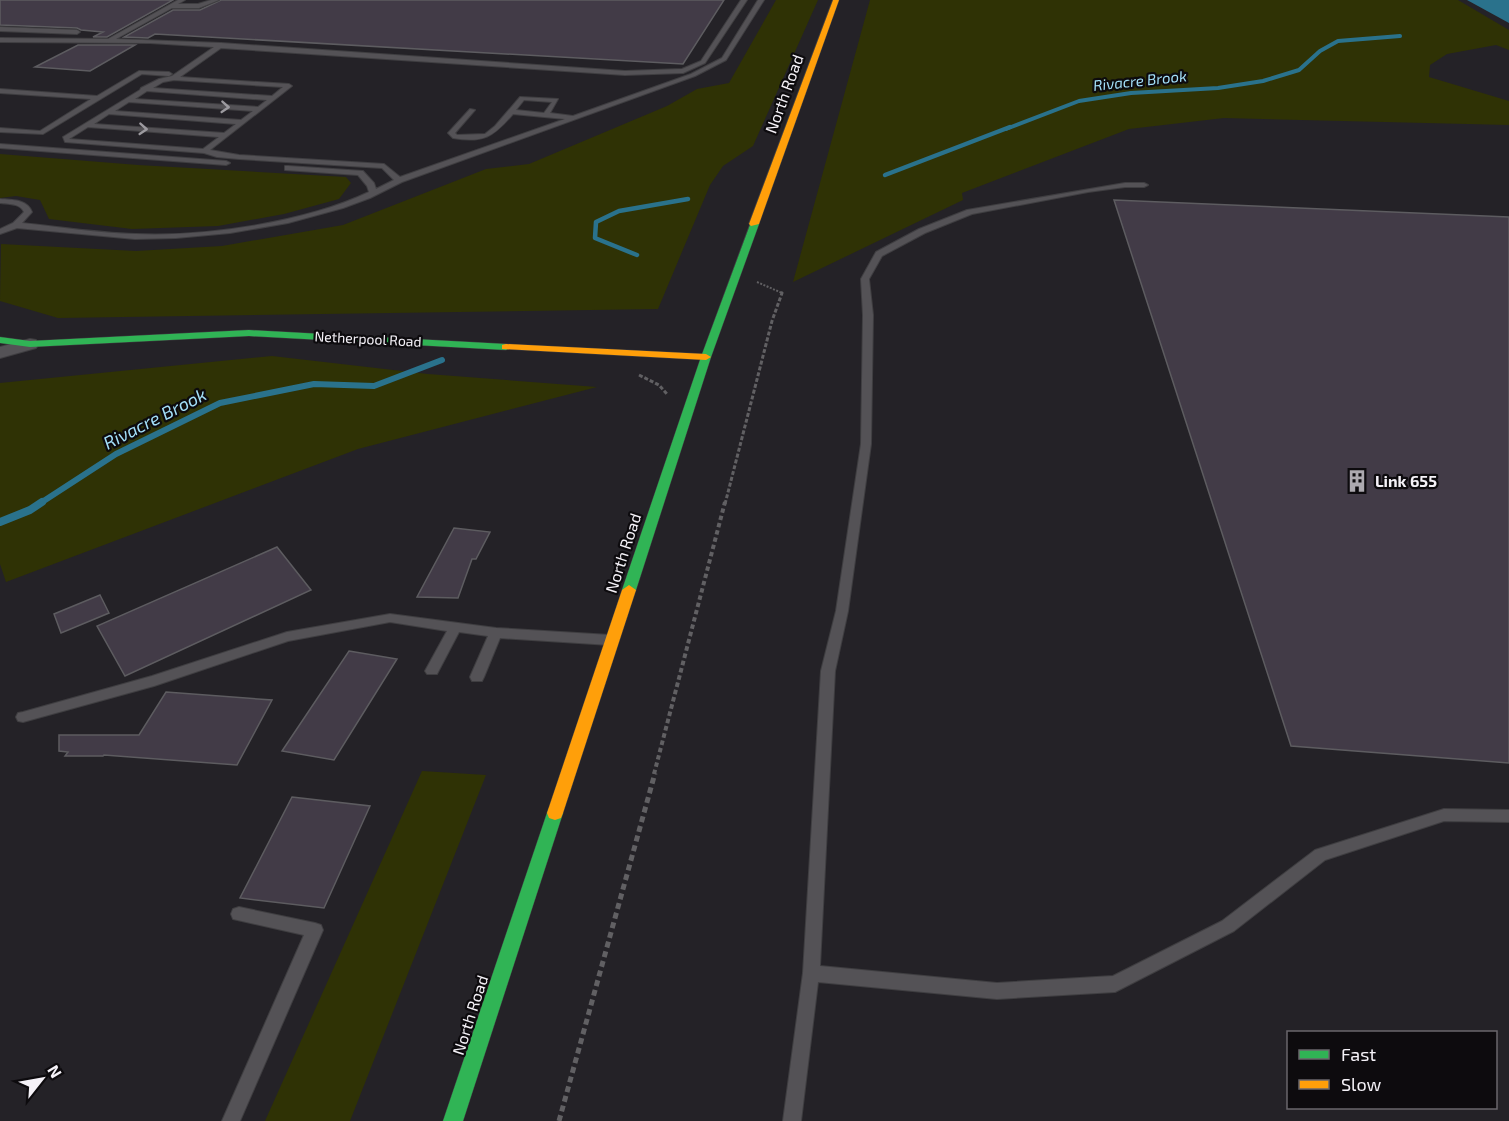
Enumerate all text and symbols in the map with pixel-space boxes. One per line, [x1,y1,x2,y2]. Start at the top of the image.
street label: North Road [760,52,807,136]
water label: Rivacre Brook [1092,66,1188,94]
one-way arrow [221,100,230,113]
one-way arrow [138,123,147,136]
street label: Netherpool Road [314,327,422,350]
water label: Rivacre Brook [99,383,210,453]
building icon: Link 655 [1344,468,1370,494]
place label: Link 655 [1375,471,1437,490]
street label: North Road [601,511,644,595]
street label: North Road [448,973,491,1057]
legend [1287,1031,1497,1109]
text: Fast [1341,1043,1376,1065]
north arrow [12,1049,72,1109]
text: N [44,1061,66,1081]
text: Slow [1341,1073,1382,1095]

